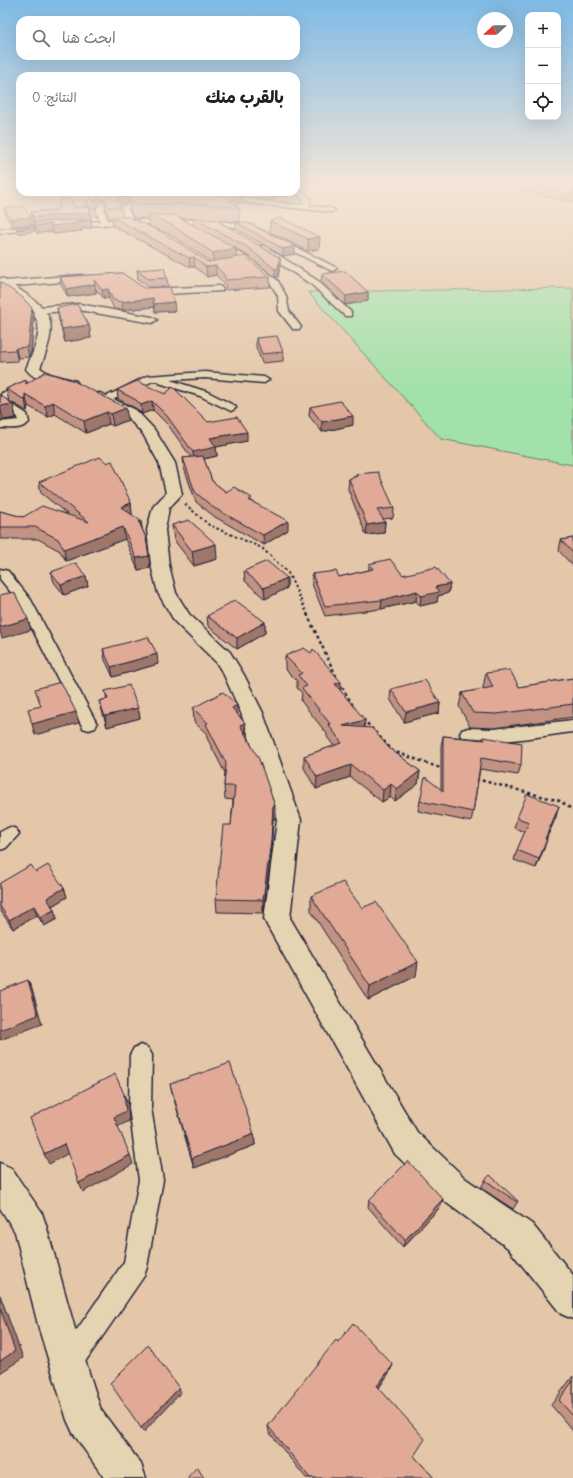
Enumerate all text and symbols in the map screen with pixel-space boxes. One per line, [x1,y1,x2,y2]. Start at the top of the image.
north arrow [477,12,513,48]
map controls [525,12,561,120]
button: + [525,12,561,48]
search box [16,16,300,60]
icon: search [30,27,52,49]
text: ابحث هنا [62,28,116,47]
button: − [525,48,561,84]
button: locate [525,84,561,120]
text: بالقرب منك [205,86,284,108]
text: النتائج: 0 [32,89,77,106]

